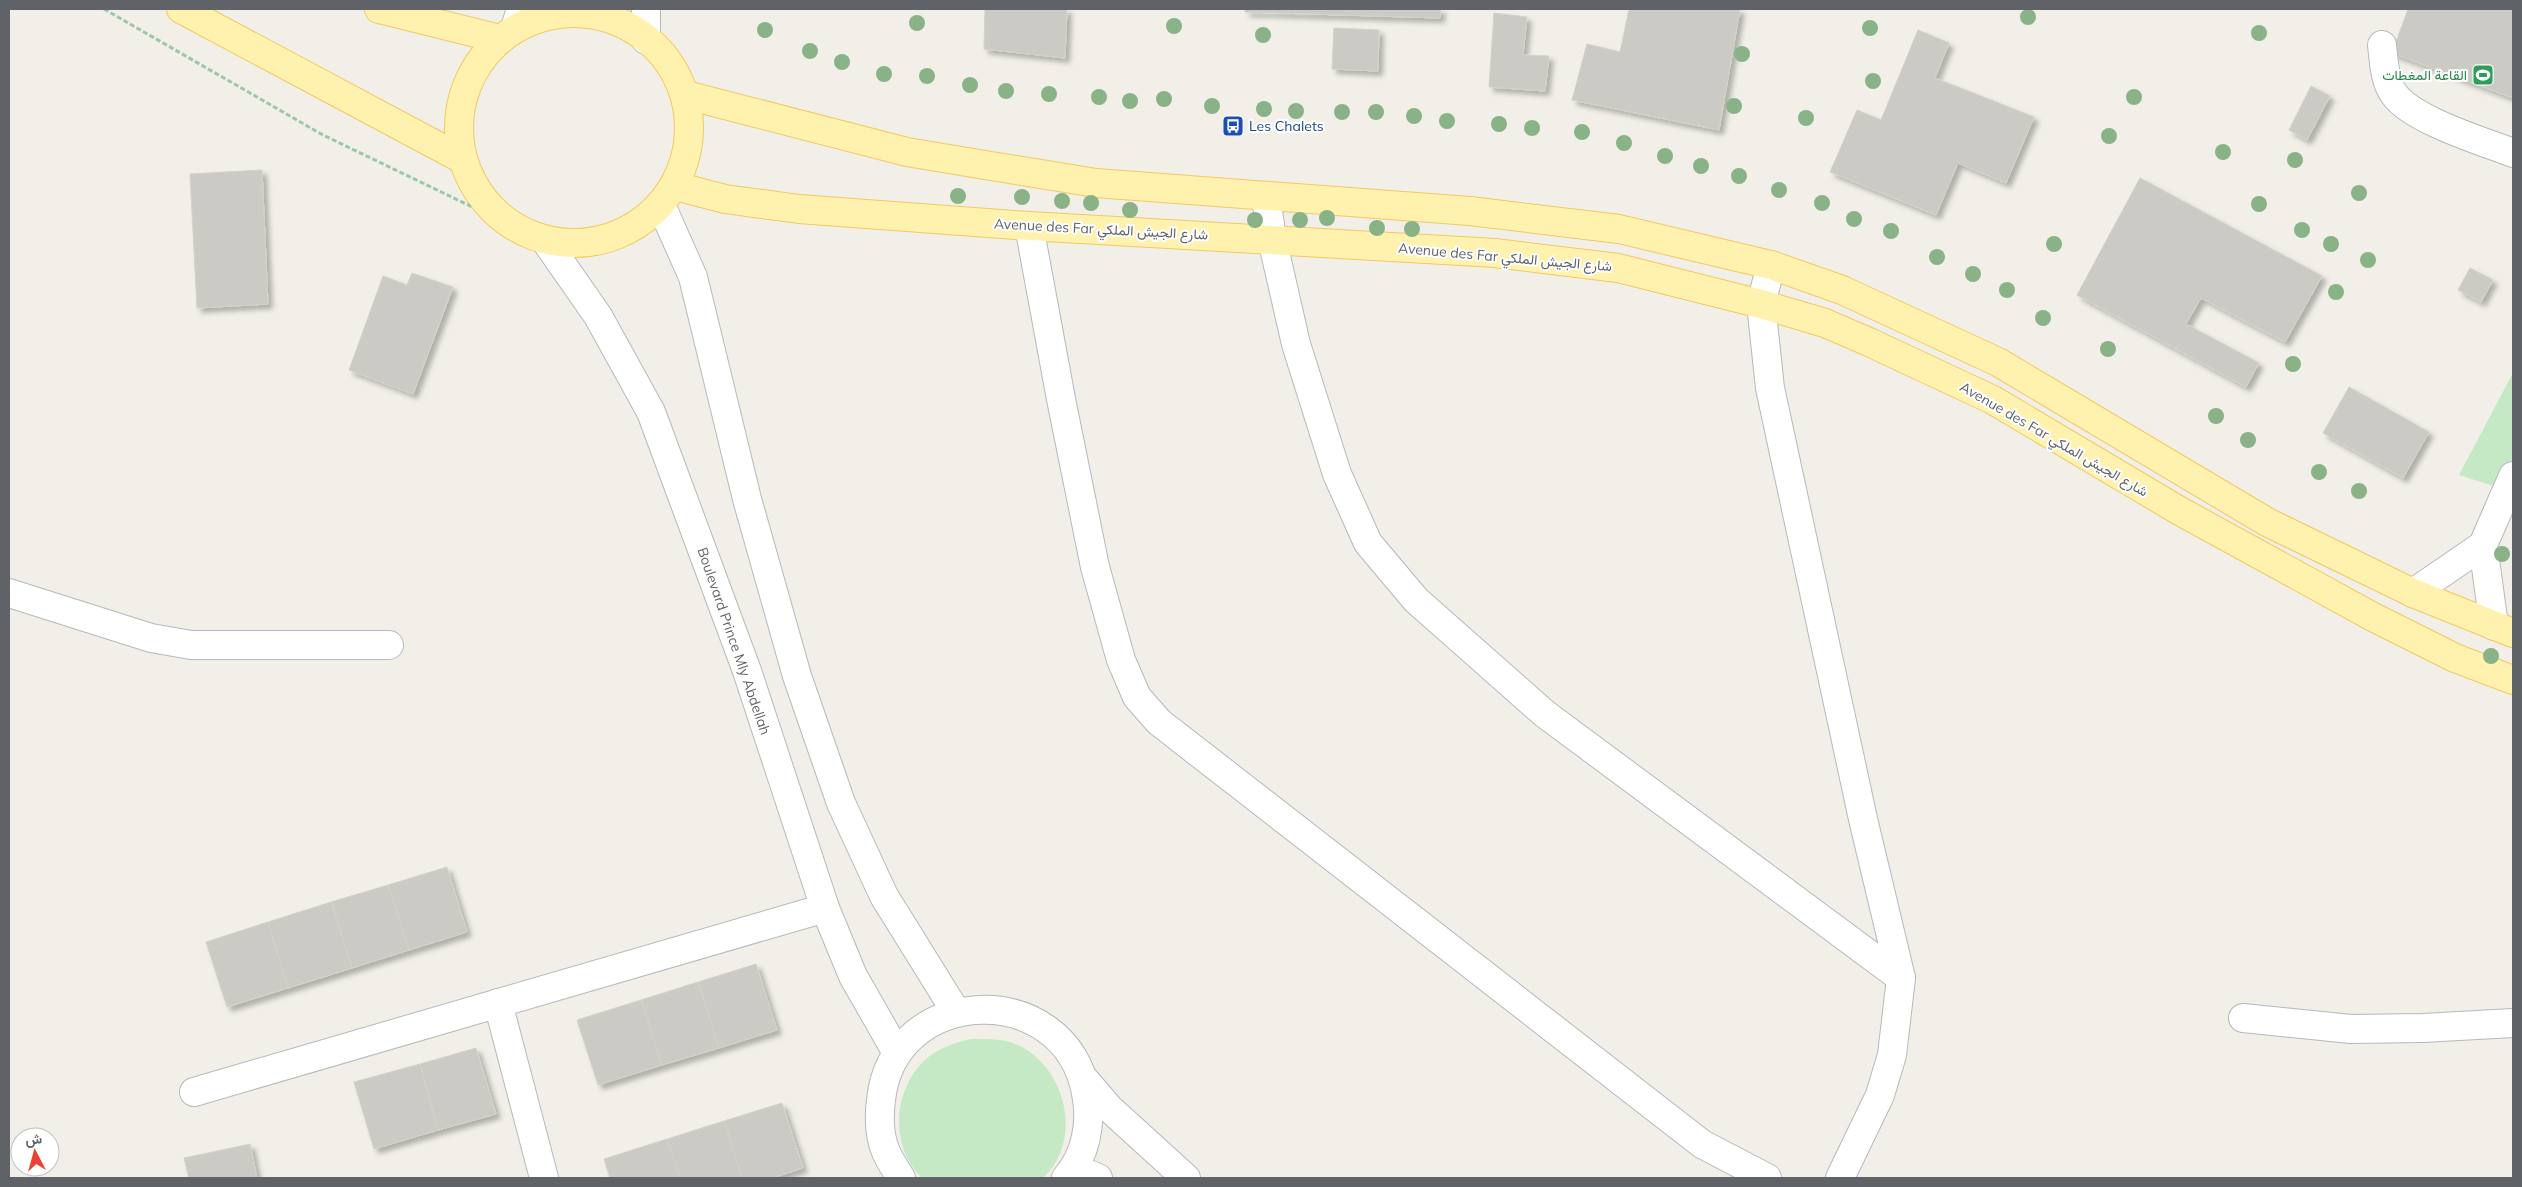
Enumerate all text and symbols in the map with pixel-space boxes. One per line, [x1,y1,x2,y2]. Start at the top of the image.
sports icon: القاعة المغطات [2471,63,2495,87]
place label: القاعة المغطات [2382,66,2467,84]
bus stop icon: Les Chalets [1221,114,1245,138]
place label: Les Chalets [1249,117,1324,135]
street label: Avenue des Far شارع الجيش الملكي [993,214,1209,247]
street label: Avenue des Far شارع الجيش الملكي [1397,239,1613,278]
street label: Avenue des Far شارع الجيش الملكي [1955,378,2151,503]
street label: Boulevard Prince Mly Abdellah [693,545,775,737]
north arrow [10,1127,60,1177]
text: ش [24,1129,43,1149]

